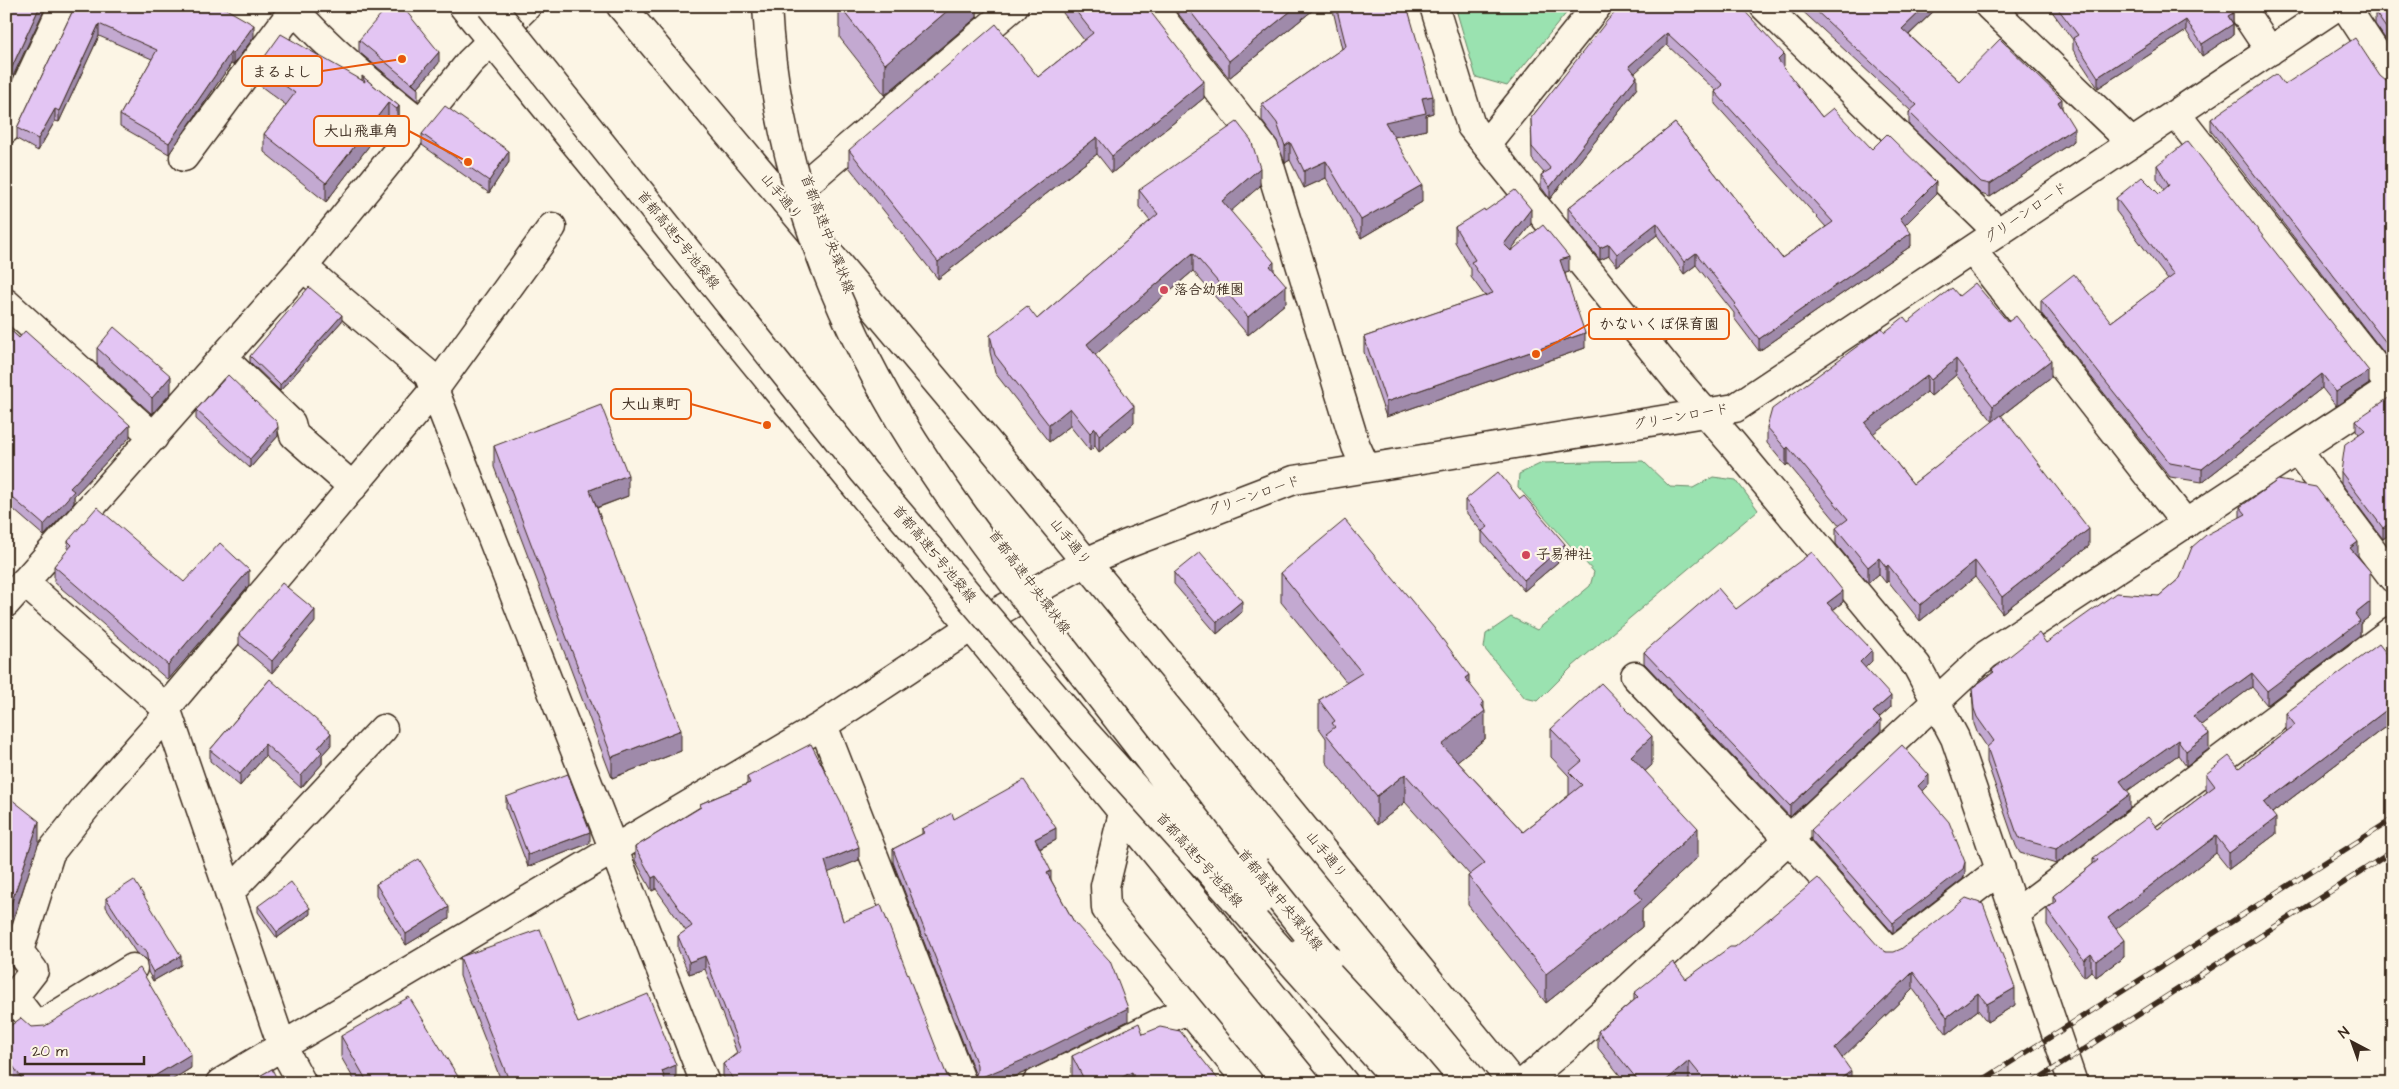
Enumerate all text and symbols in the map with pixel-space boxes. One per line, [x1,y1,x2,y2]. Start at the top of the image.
callout: まるよし [242,56,322,86]
text: まるよし [252,62,312,83]
callout: 大山飛車角 [314,116,409,146]
text: 大山飛車角 [323,121,399,142]
street label: 山手通り [755,169,807,225]
street label: 首都高速中央環状線 [795,172,859,296]
street label: グリーンロード [1980,178,2072,248]
street label: 首都高速5号池袋線 [632,186,724,294]
place label: 落合幼稚園 [1174,280,1244,300]
marker: 落合幼稚園 [1158,284,1170,296]
callout: かないくぼ保育園 [1589,309,1729,339]
text: かないくぼ保育園 [1599,314,1719,335]
callout: 大山東町 [611,389,691,419]
text: 大山東町 [621,394,681,415]
street label: グリーンロード [1631,399,1731,435]
street label: グリーンロード [1205,471,1303,521]
street label: 首都高速5号池袋線 [887,501,981,607]
street label: 山手通り [1045,514,1095,570]
street label: 首都高速中央環状線 [983,526,1075,638]
place label: 子易神社 [1536,545,1592,565]
marker: 子易神社 [1520,549,1532,561]
street label: 首都高速5号池袋線 [1151,808,1247,912]
street label: 山手通り [1301,827,1351,883]
street label: 首都高速中央環状線 [1233,845,1327,955]
north arrow [2326,1016,2376,1066]
text: N [2334,1022,2354,1043]
scale bar [25,1034,144,1066]
text: 20 m [32,1041,68,1062]

